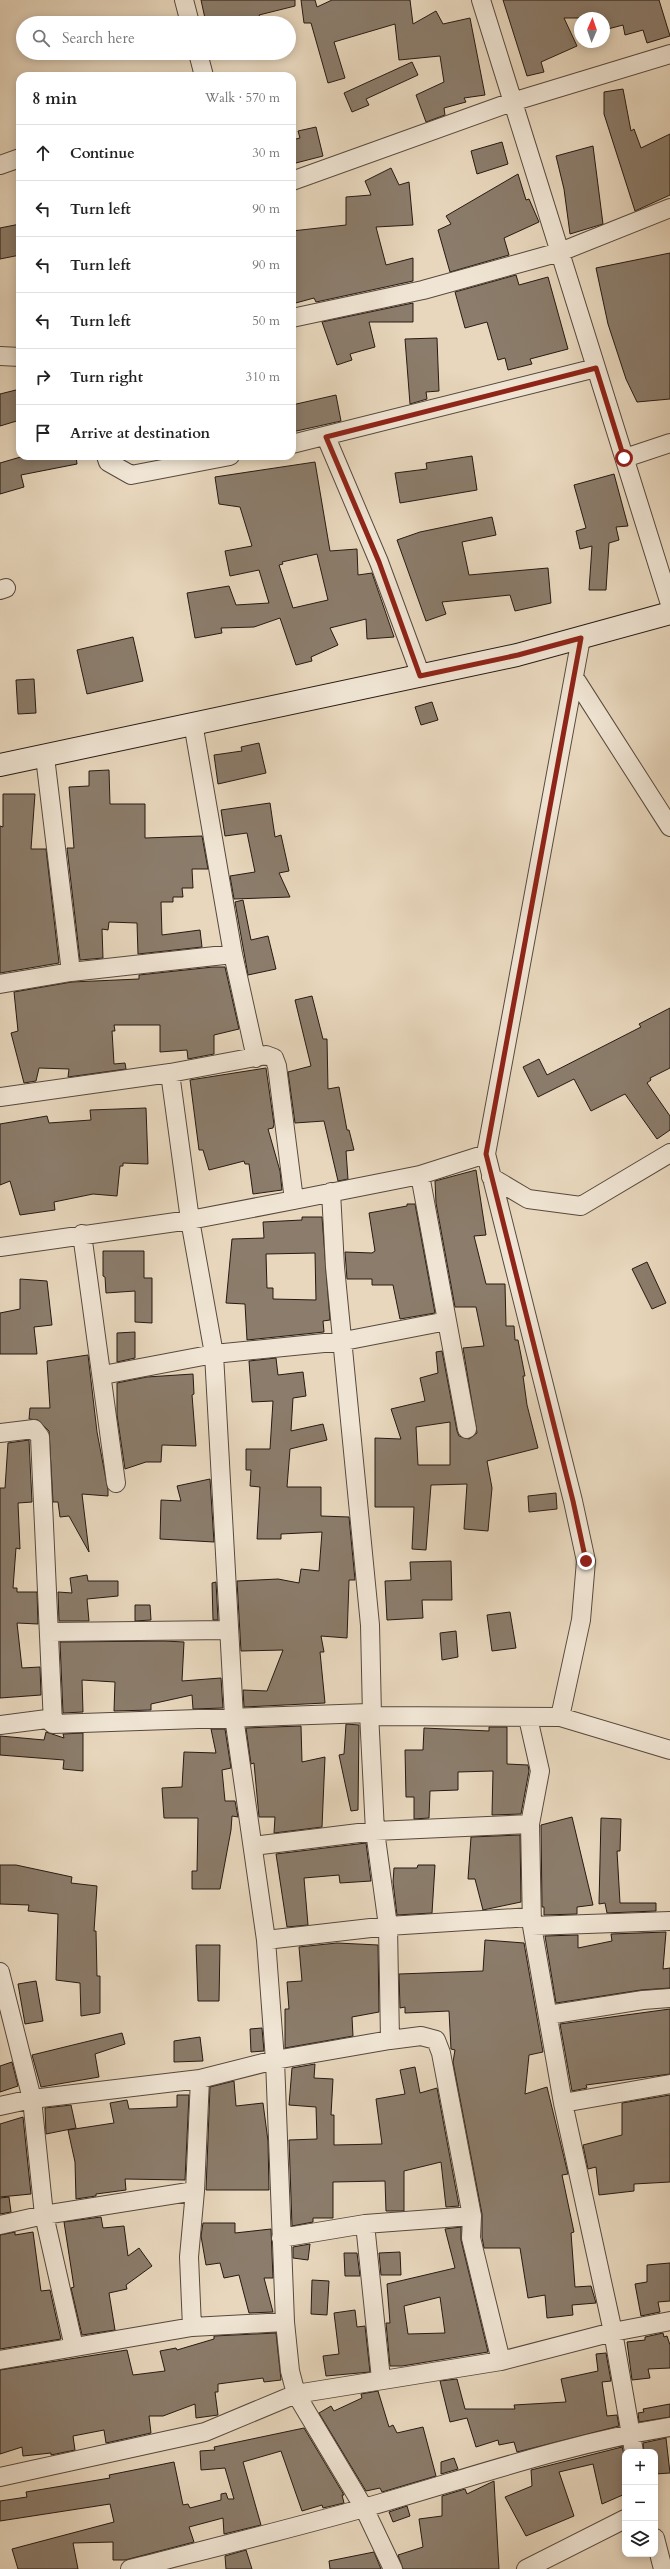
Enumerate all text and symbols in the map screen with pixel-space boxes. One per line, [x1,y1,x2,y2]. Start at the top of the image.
north arrow [574,12,610,48]
search box [16,16,296,60]
icon: search [30,27,52,49]
text: Search here [62,28,135,48]
text: 8 min [32,87,77,110]
text: Walk · 570 m [205,89,280,107]
icon: ahead [32,142,54,164]
text: Continue [70,143,135,163]
text: 30 m [252,144,280,162]
icon: left [32,198,54,220]
text: Turn left [70,199,131,219]
text: 90 m [252,200,280,218]
icon: left [32,254,54,276]
text: Turn left [70,255,131,275]
text: 90 m [252,256,280,274]
icon: left [32,310,54,332]
text: Turn left [70,311,131,331]
text: 50 m [252,312,280,330]
icon: right [32,366,54,388]
text: Turn right [70,367,143,387]
text: 310 m [246,368,280,386]
icon: arrive [32,422,54,444]
text: Arrive at destination [70,423,210,443]
route start [615,449,633,467]
route end [577,1552,595,1570]
map controls [622,2449,658,2557]
button: + [622,2449,658,2485]
button: − [622,2485,658,2521]
button: layers [622,2521,658,2557]

